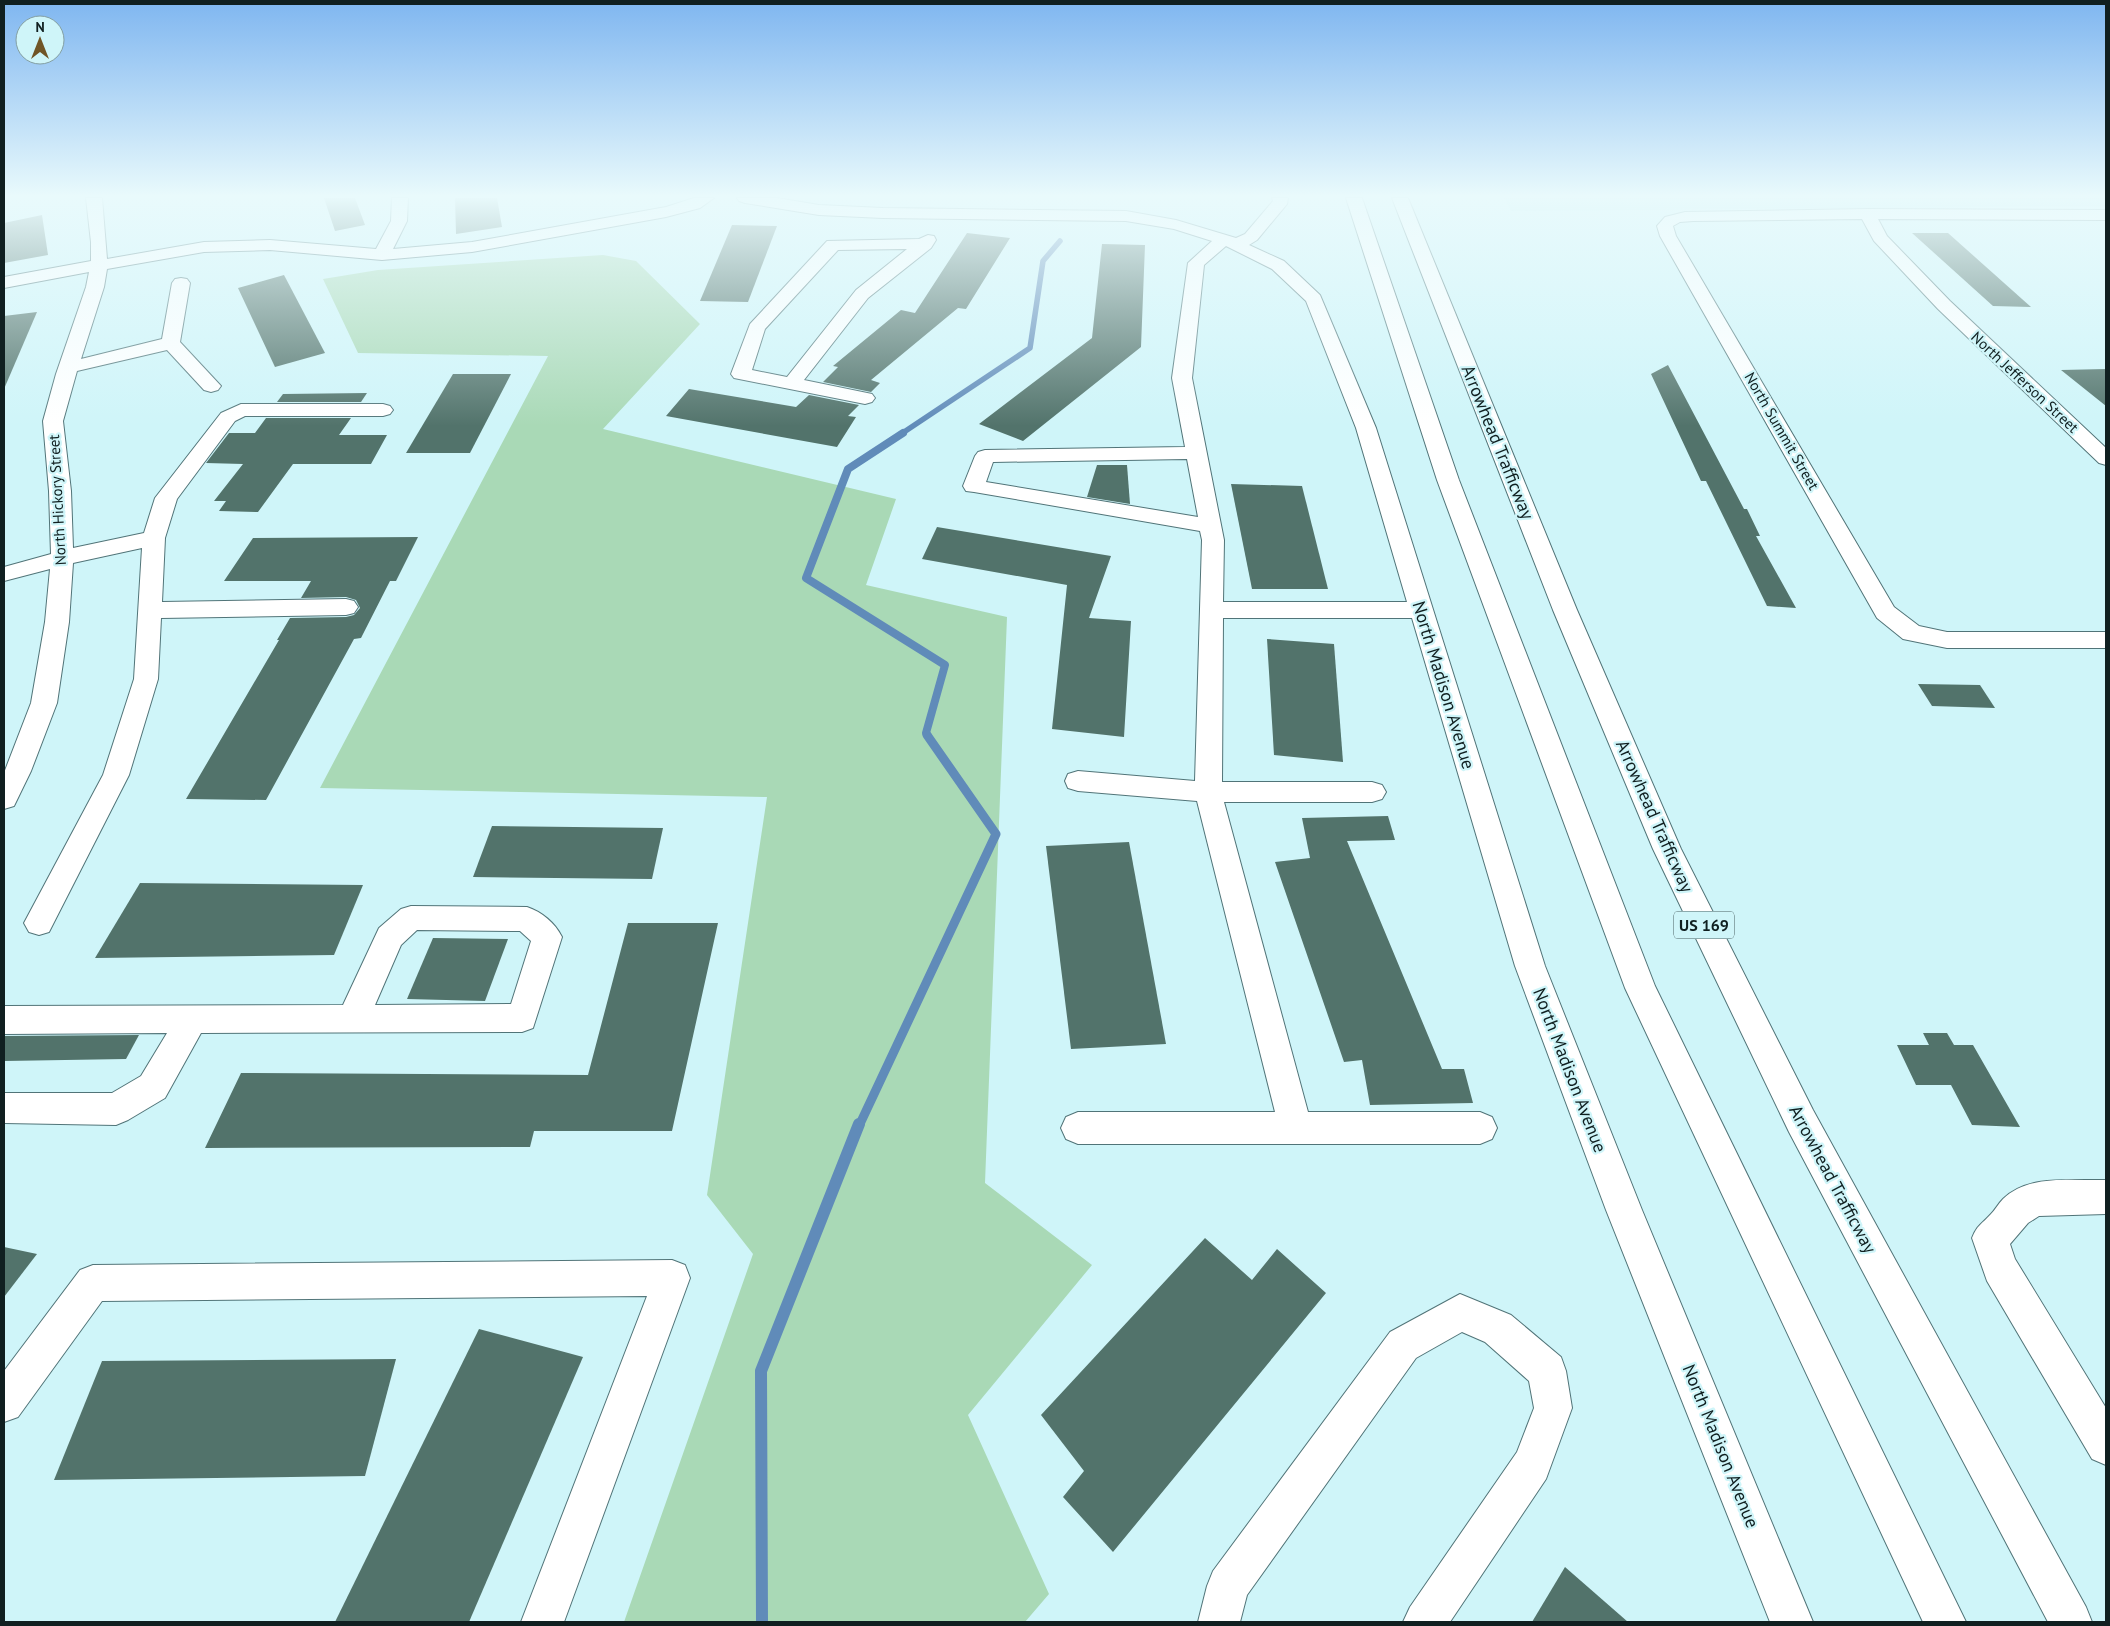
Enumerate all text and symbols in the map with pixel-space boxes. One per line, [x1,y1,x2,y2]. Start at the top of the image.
north arrow [15,15,65,65]
text: N [35,18,45,36]
street label: North Jefferson Street [1967,327,2083,437]
street label: Arrowhead Trafficway [1457,361,1540,523]
street label: North Summit Street [1741,369,1823,493]
street label: North Hickory Street [44,434,70,566]
street label: North Madison Avenue [1408,598,1480,772]
street label: Arrowhead Trafficway [1611,736,1699,896]
road number: US 169 [1674,912,1734,938]
street label: North Madison Avenue [1528,984,1612,1156]
street label: Arrowhead Trafficway [1784,1101,1882,1258]
street label: North Madison Avenue [1678,1361,1764,1531]

